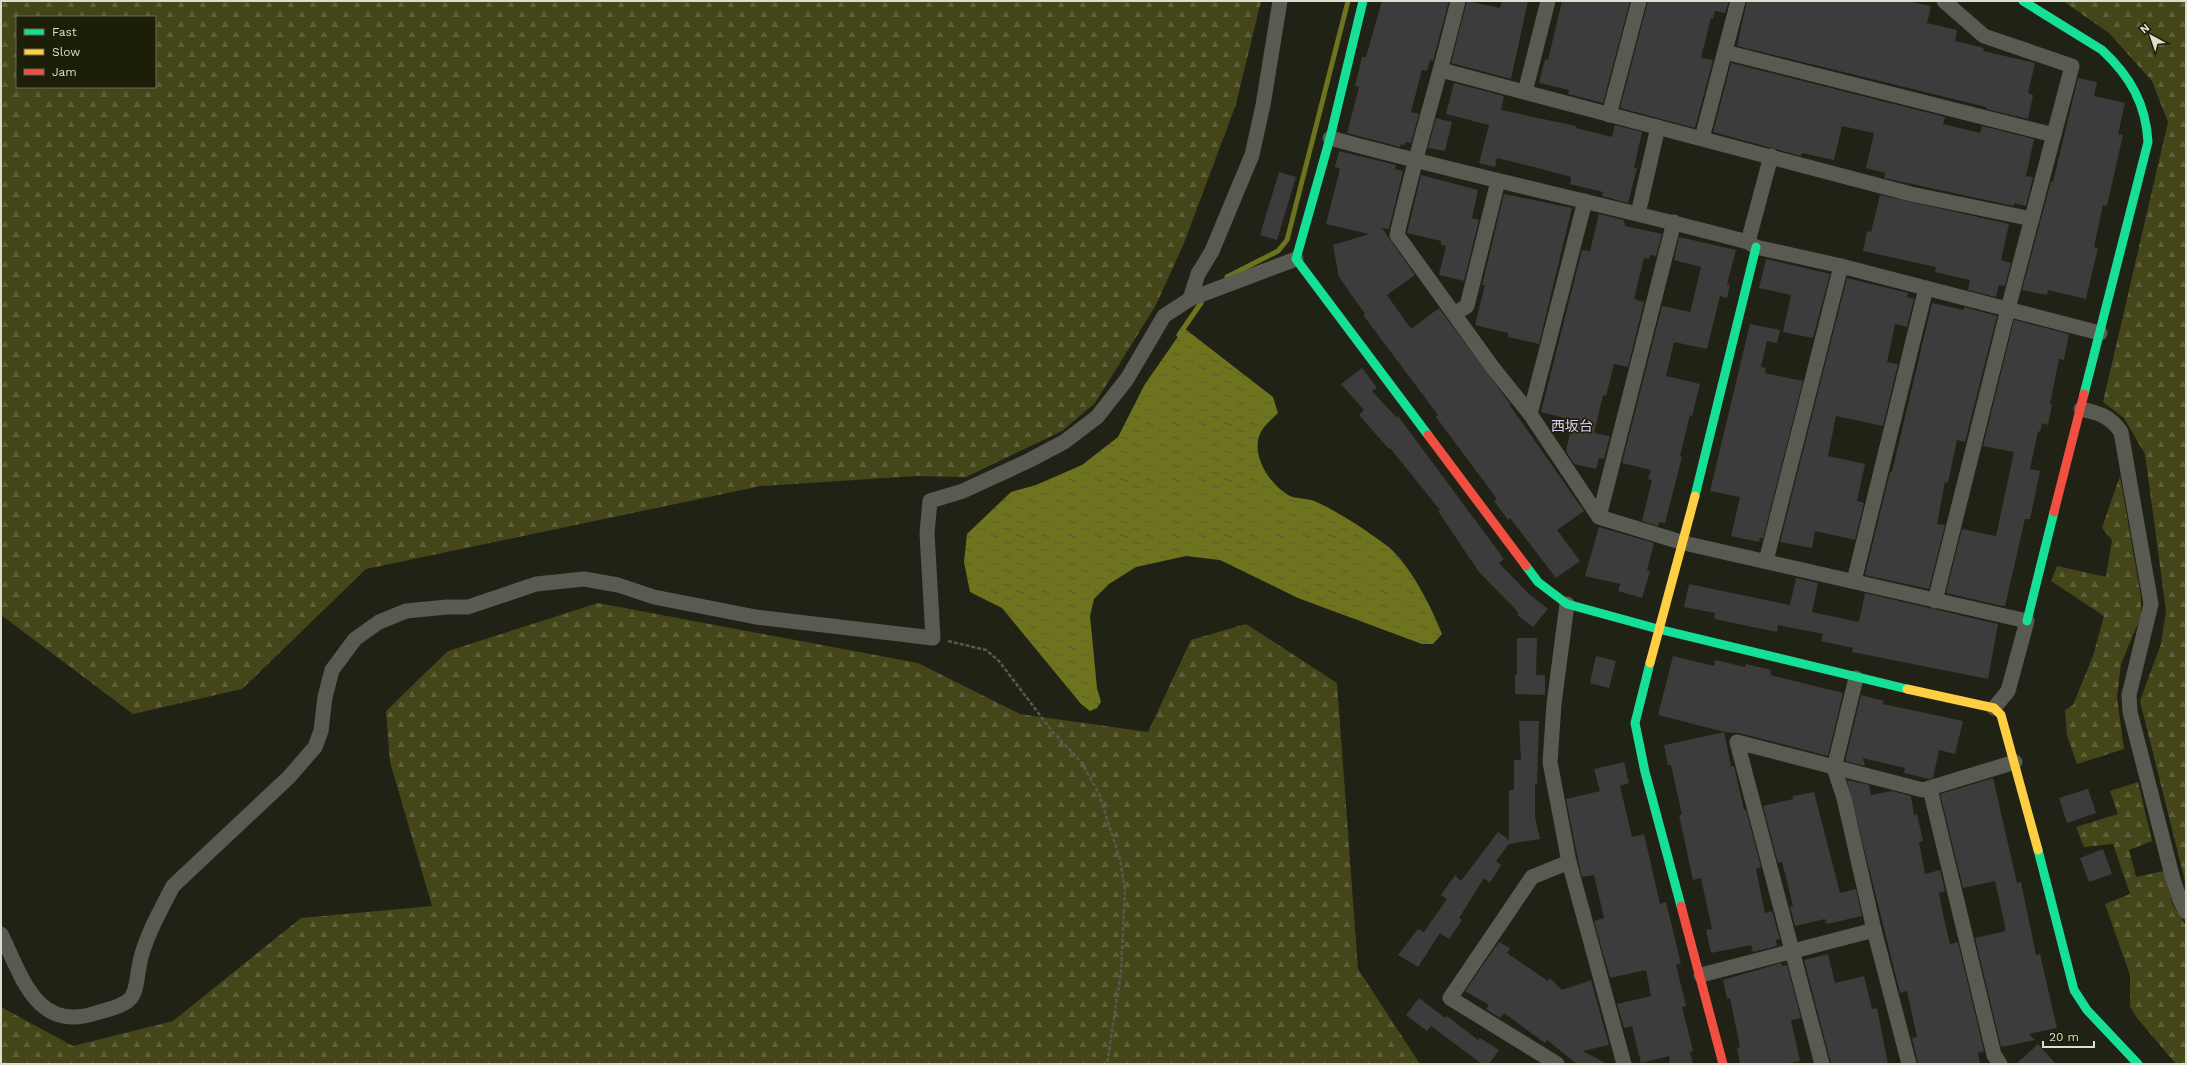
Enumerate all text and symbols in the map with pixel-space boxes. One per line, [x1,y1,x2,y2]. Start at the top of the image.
legend [16,16,156,88]
north arrow [2131,16,2171,56]
text: N [2138,21,2152,36]
text: Fast [52,25,77,39]
text: Slow [52,45,80,59]
text: Jam [52,65,77,79]
district label: 西坂台 [1551,418,1593,434]
scale bar [2043,1023,2094,1049]
text: 20 m [2049,1030,2079,1044]

